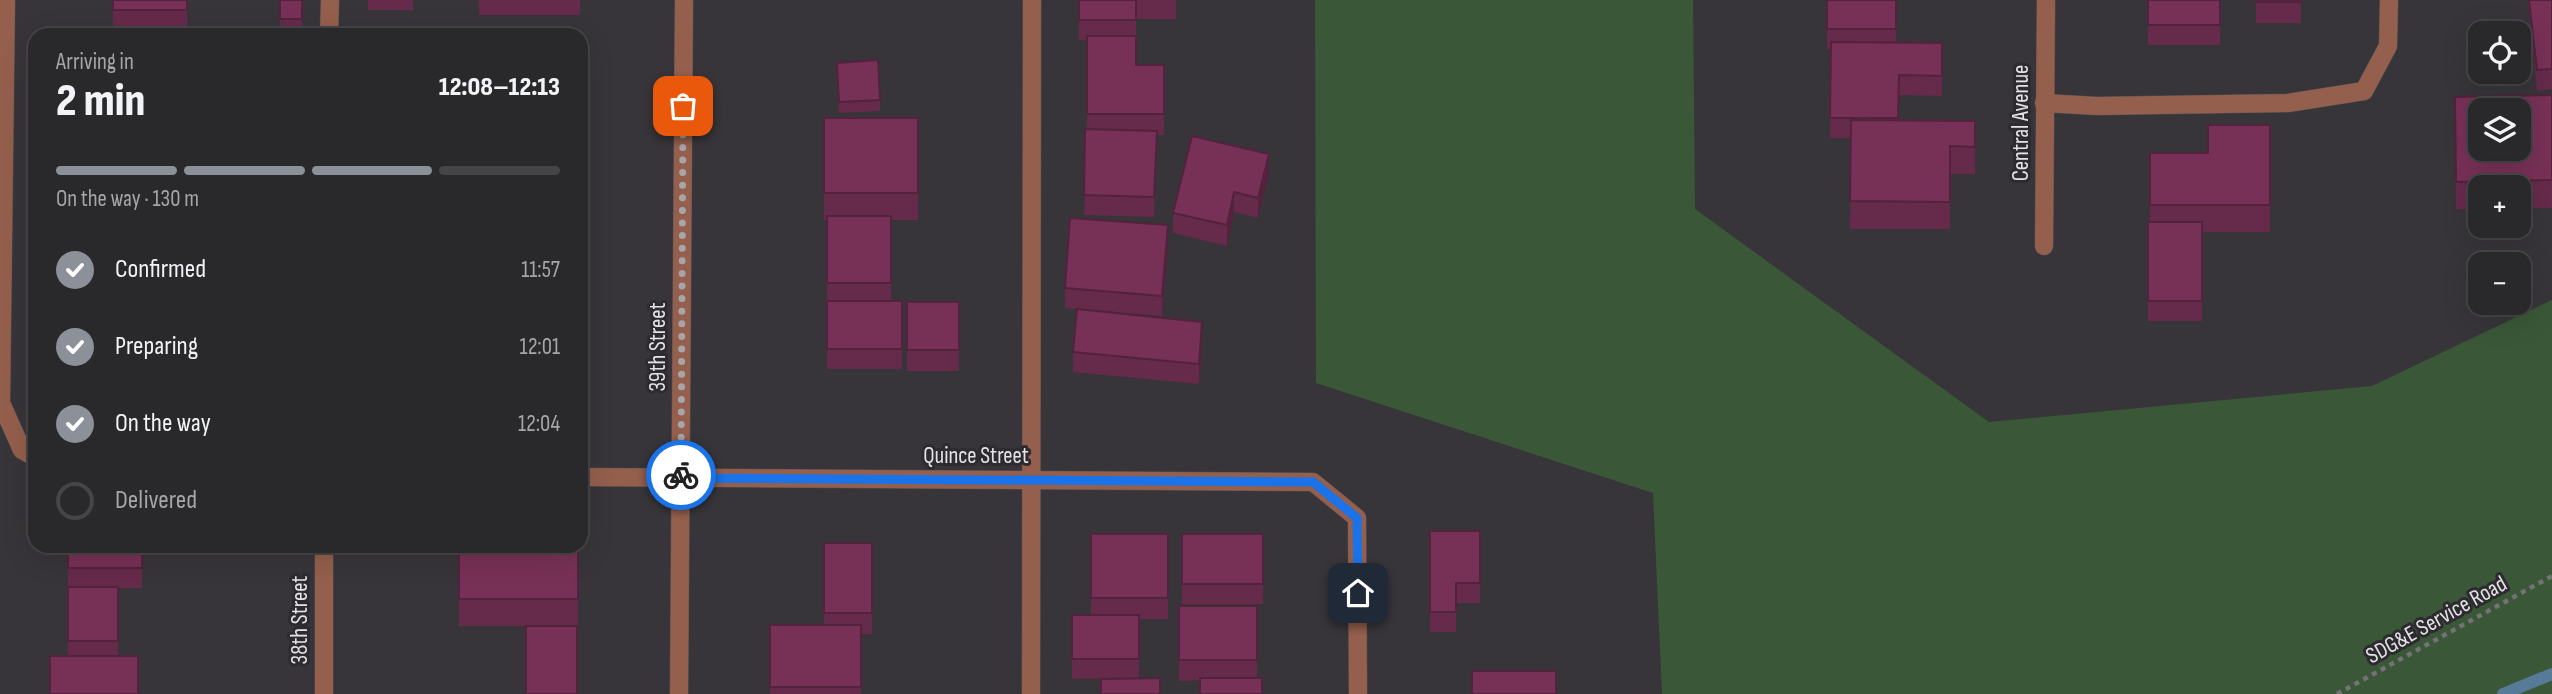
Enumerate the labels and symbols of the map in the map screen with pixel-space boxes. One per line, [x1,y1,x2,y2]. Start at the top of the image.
street label: Central Avenue [2007,65,2035,181]
pin [653,76,713,136]
street label: 39th Street [644,302,672,392]
courier [646,440,716,510]
street label: Quince Street [923,442,1029,470]
pin [1328,563,1388,623]
street label: SDG&E Service Road [2361,570,2512,670]
street label: 38th Street [286,576,314,664]

